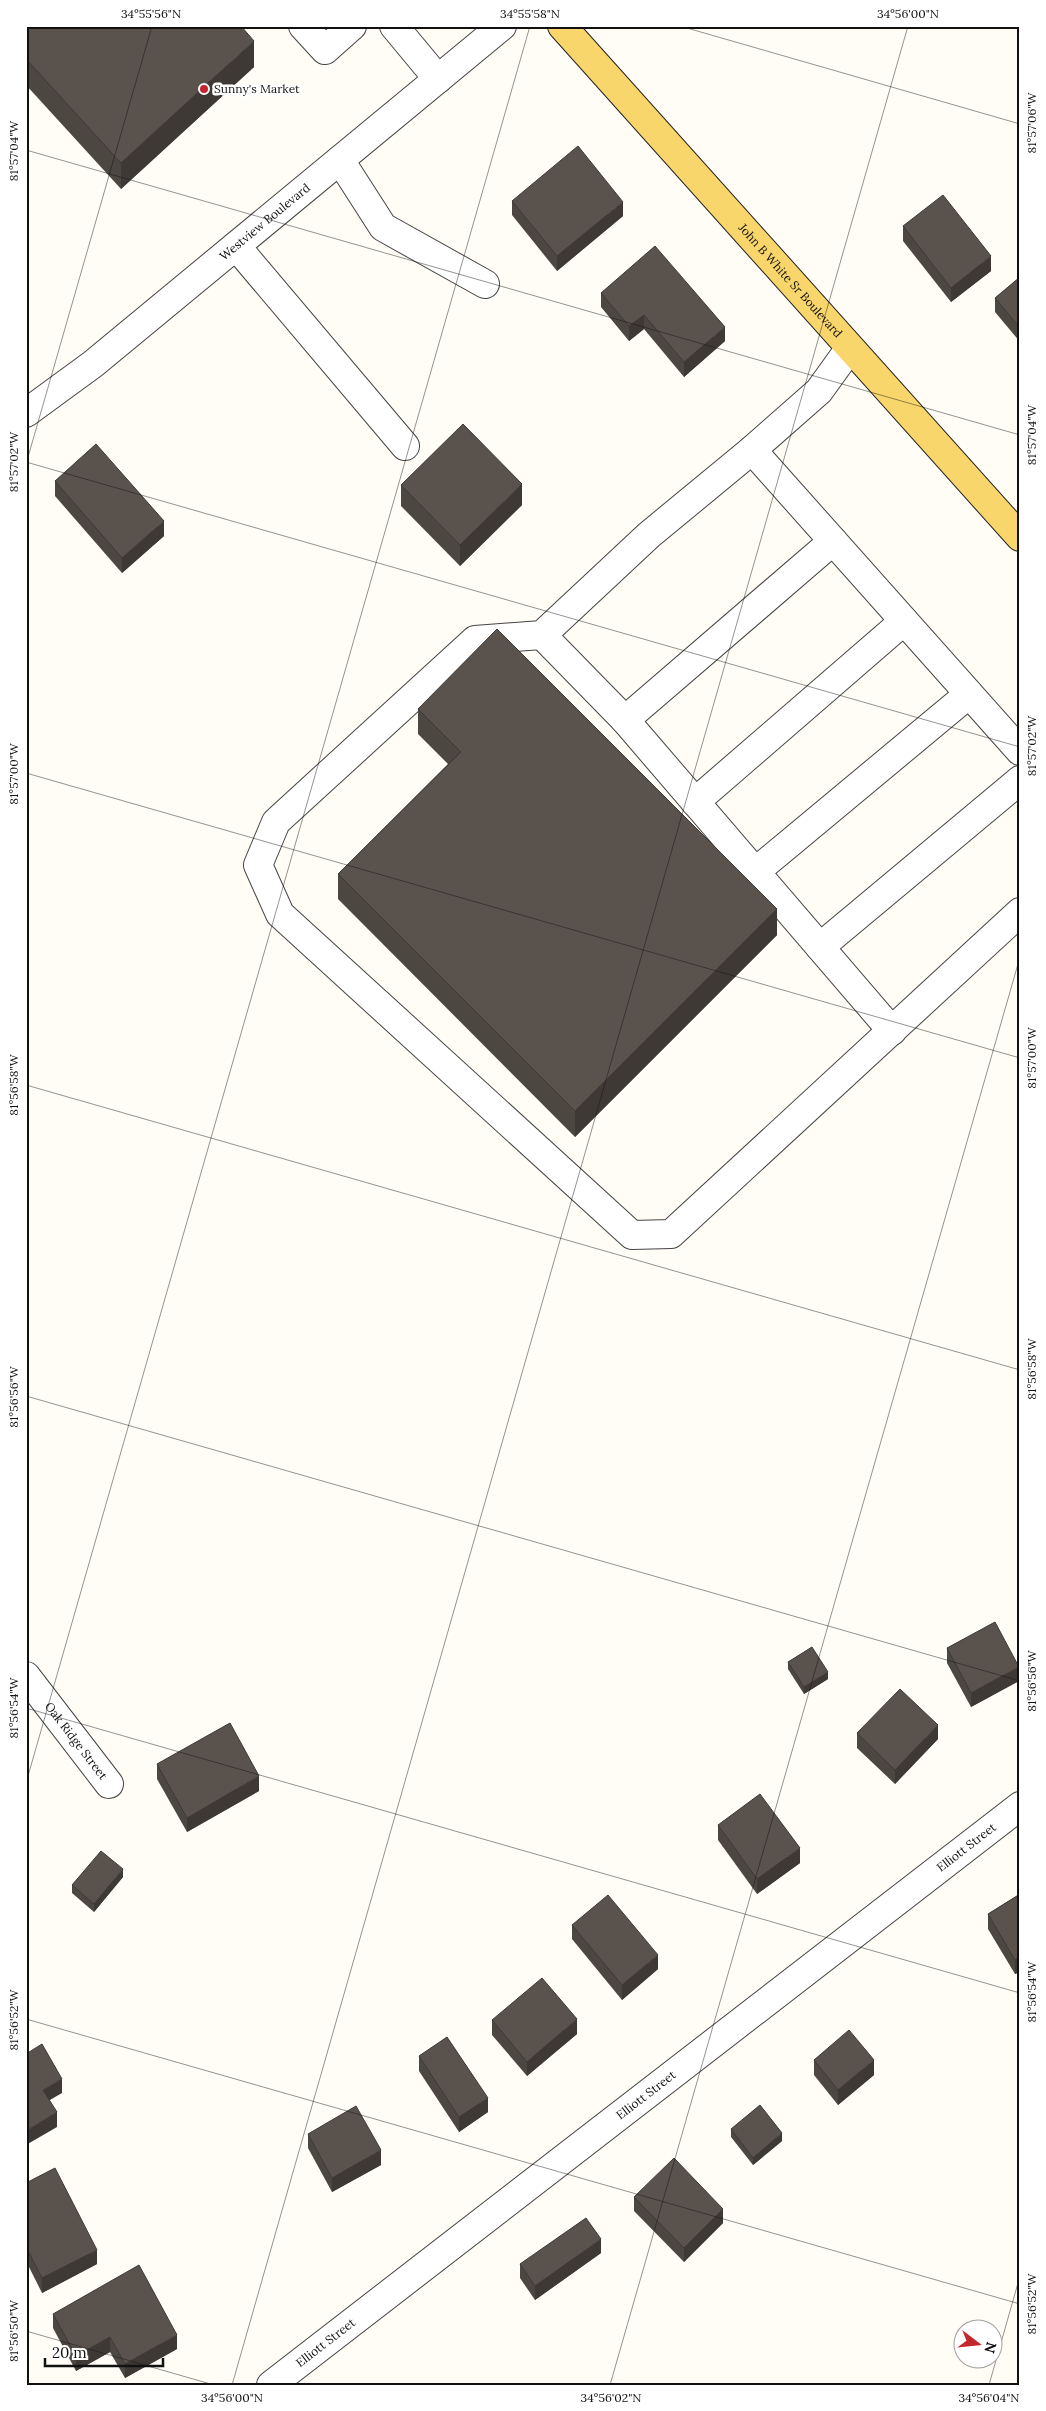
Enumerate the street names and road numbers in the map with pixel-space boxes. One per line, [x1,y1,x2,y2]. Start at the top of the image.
street label: Westview Boulevard [216,180,313,263]
street label: John B White Sr Boulevard [735,219,846,340]
street label: Oak Ridge Street [42,1699,111,1783]
street label: Elliott Street [933,1819,999,1875]
street label: Elliott Street [613,2067,679,2122]
street label: Elliott Street [293,2315,358,2370]

